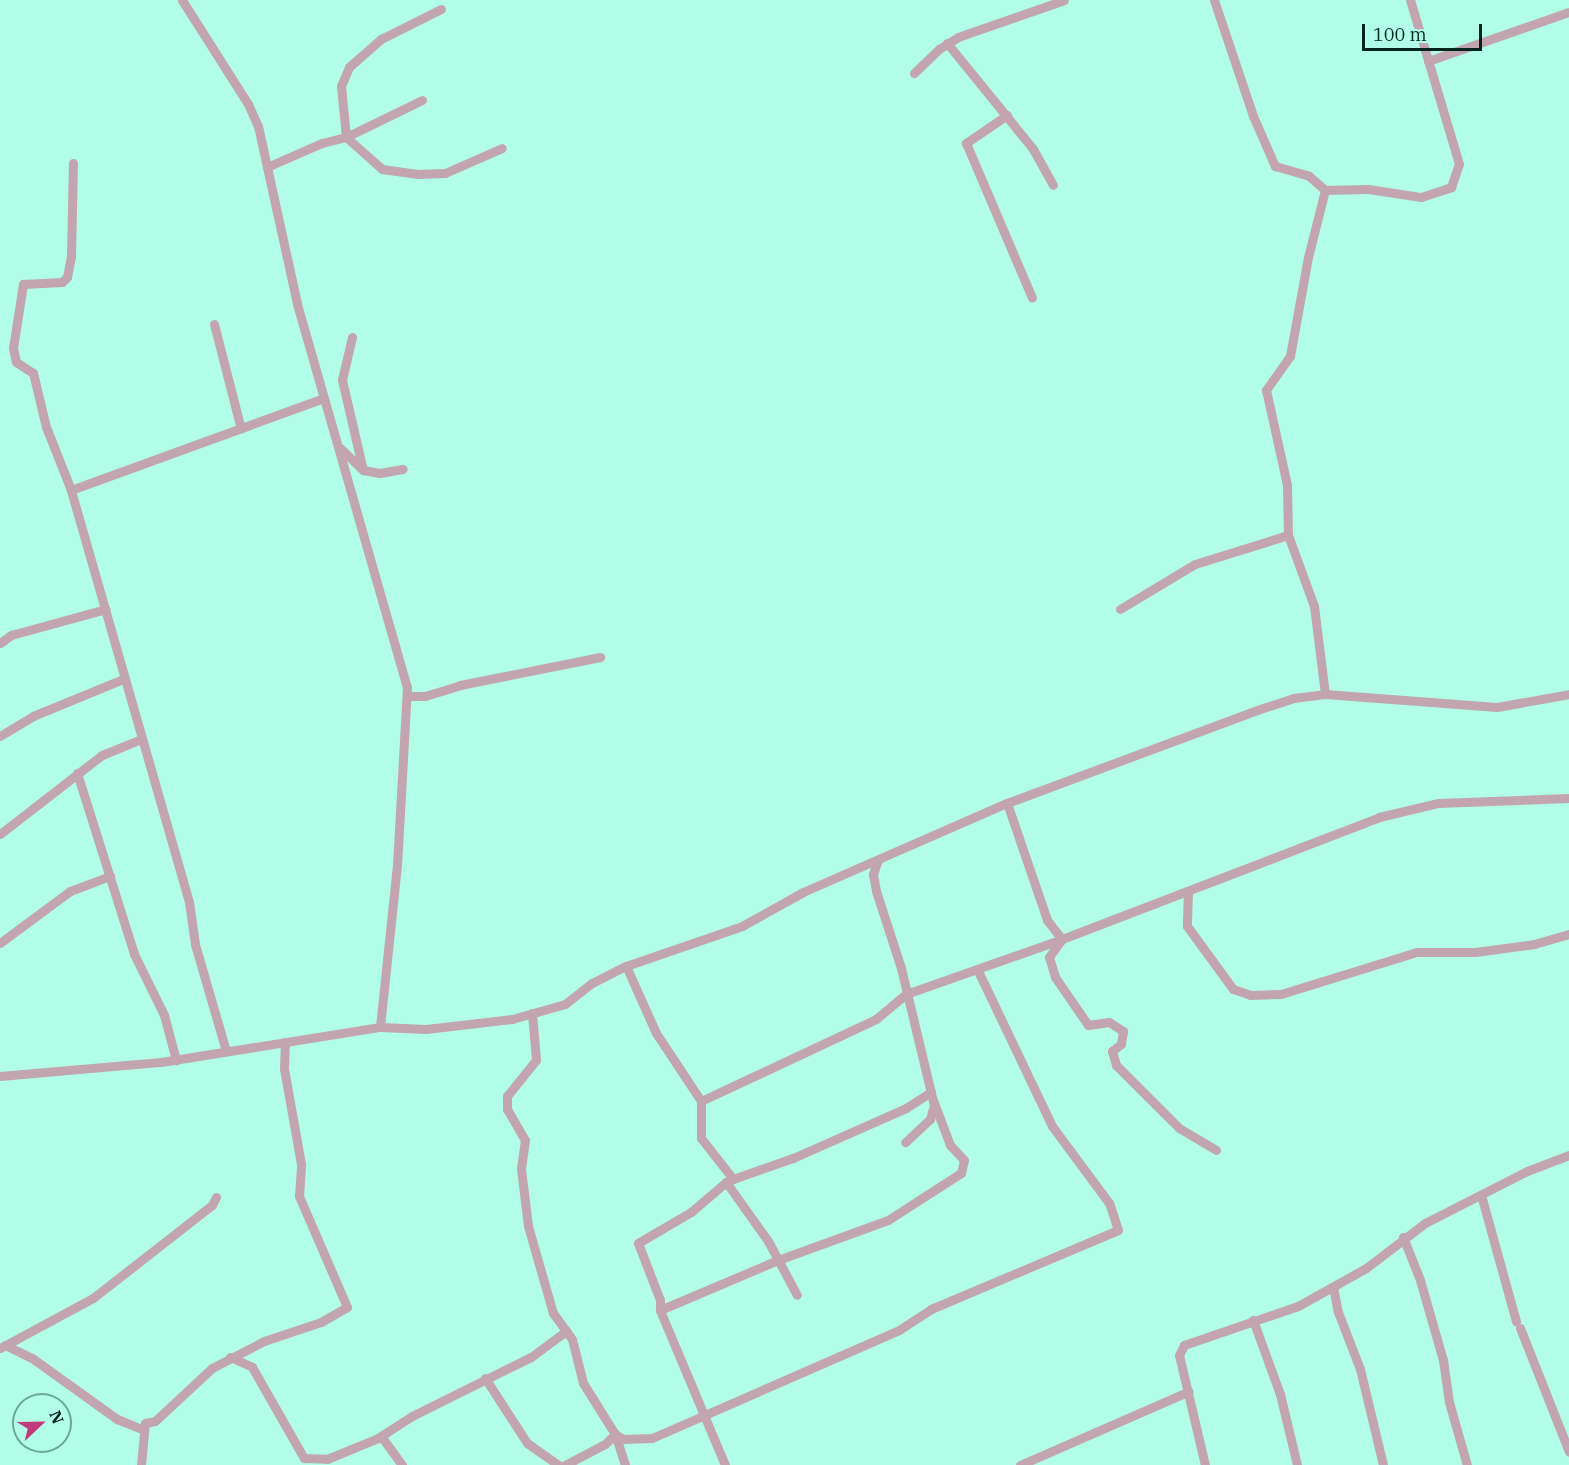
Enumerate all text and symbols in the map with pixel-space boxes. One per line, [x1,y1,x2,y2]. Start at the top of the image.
scale bar [1365,12,1485,50]
text: 100 m [1373,23,1427,46]
north arrow [12,1393,72,1453]
text: N [45,1407,68,1427]

